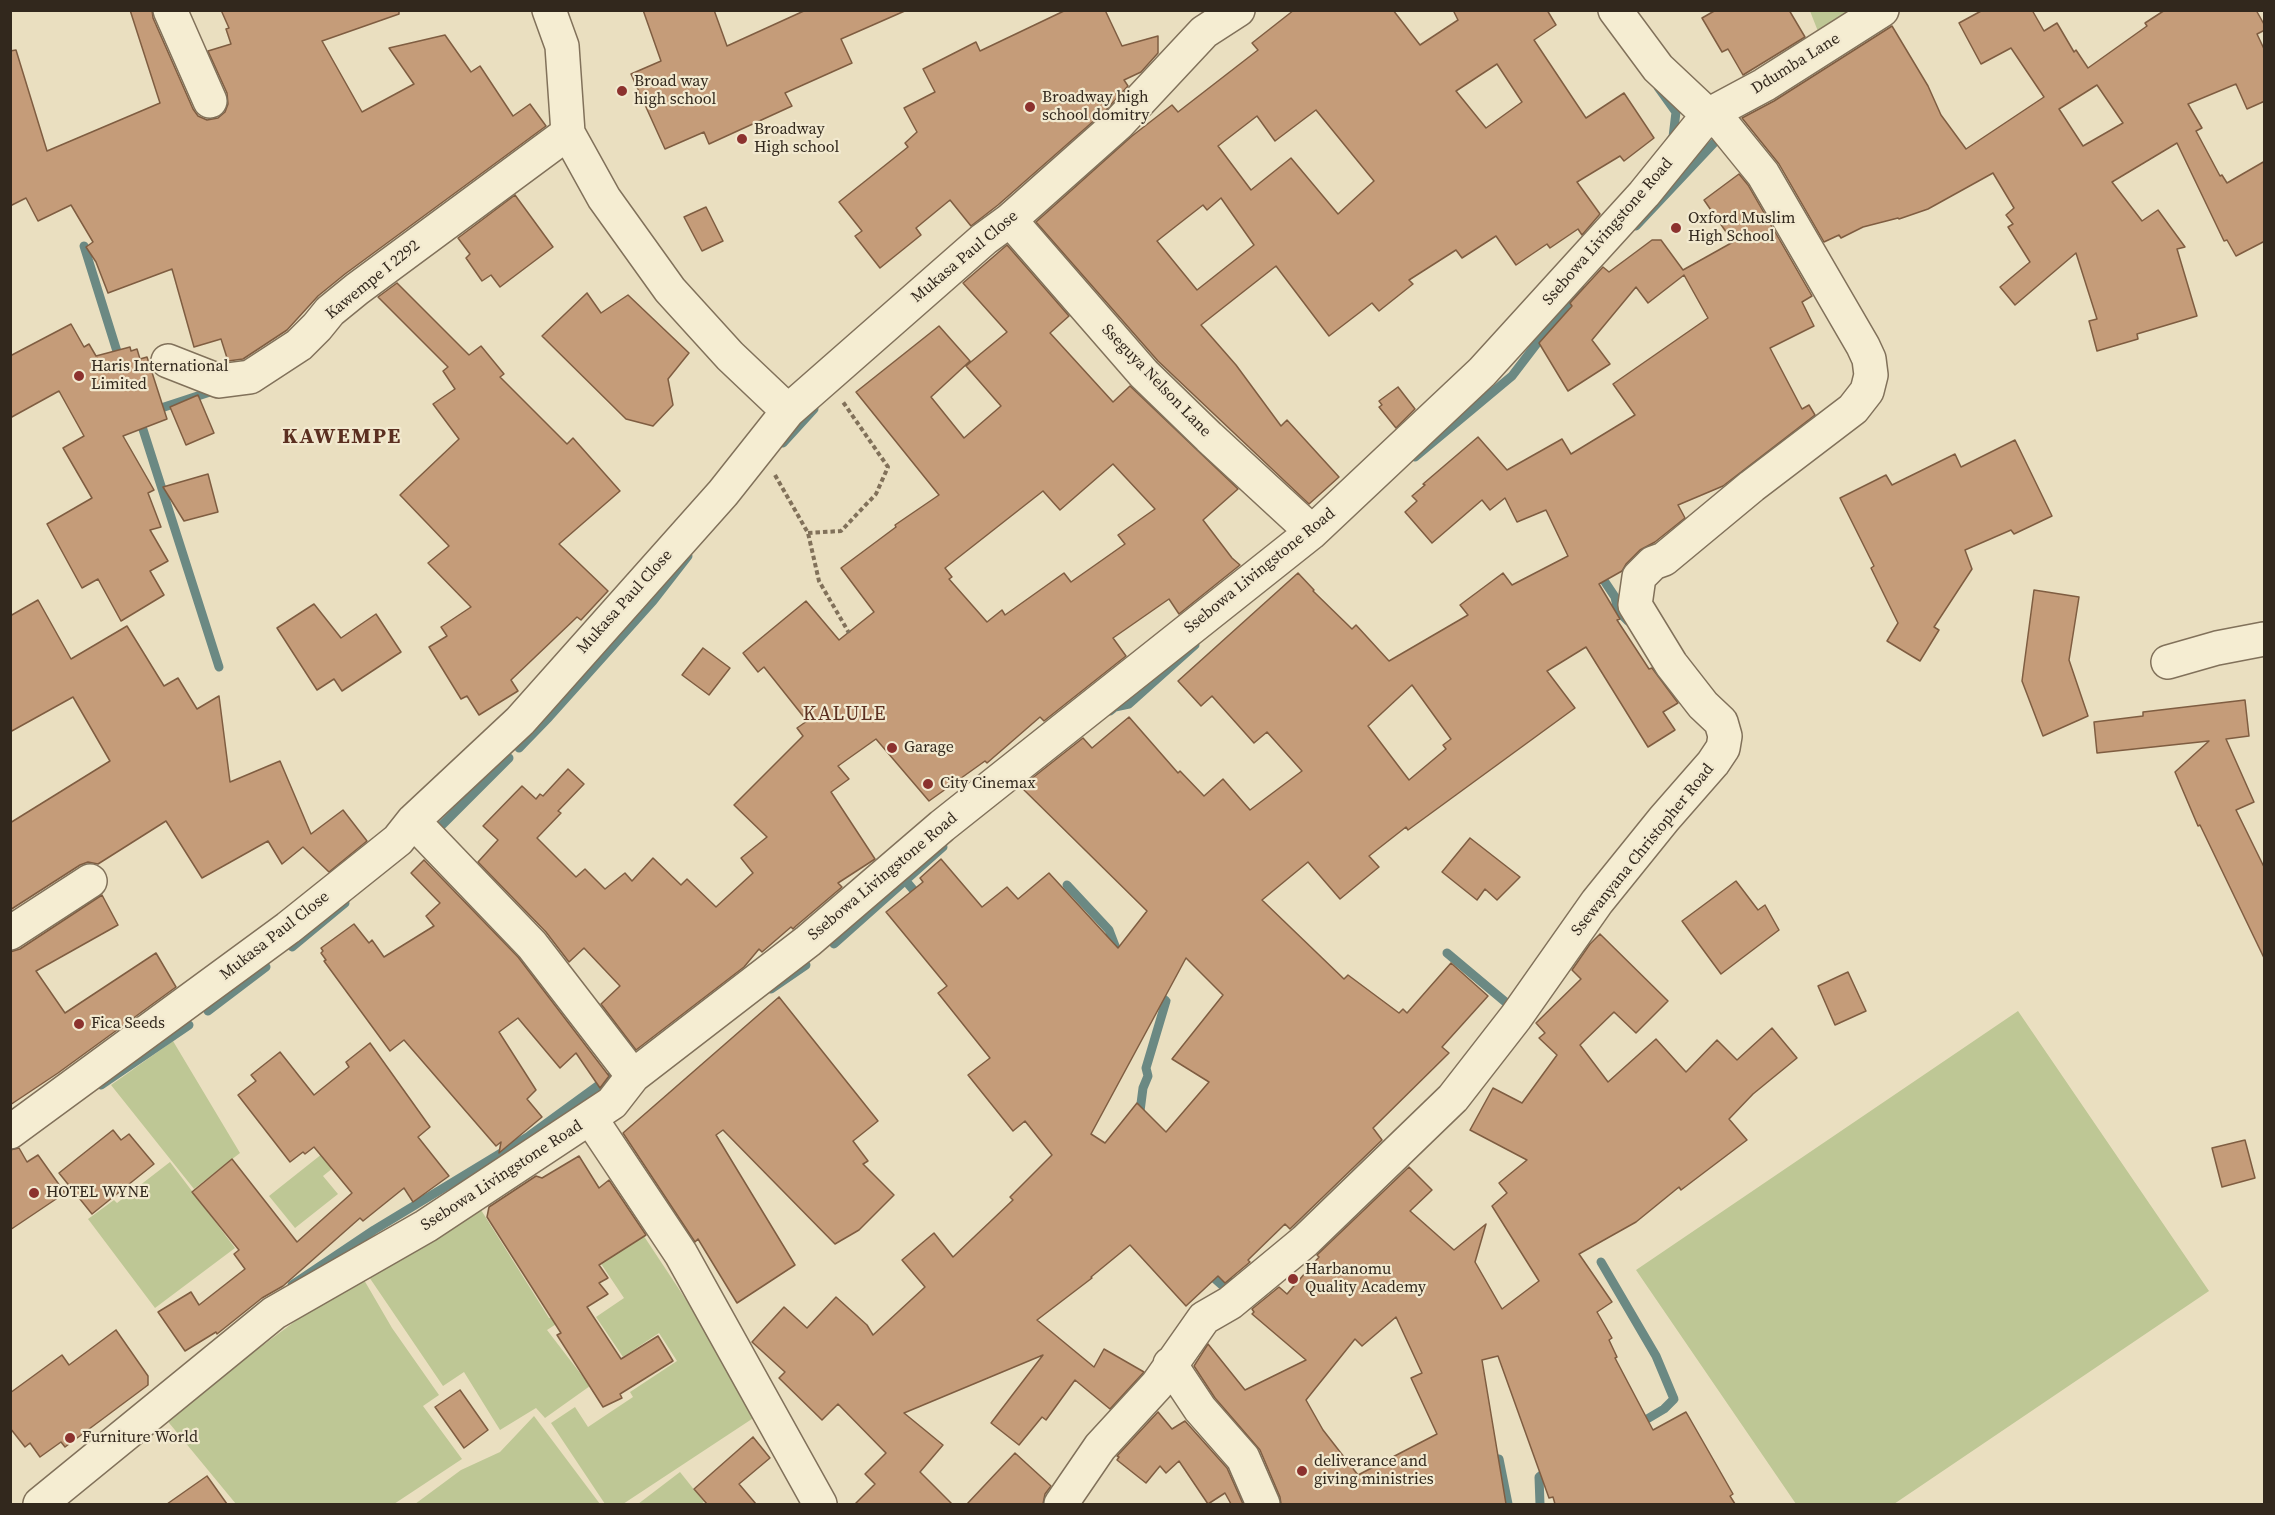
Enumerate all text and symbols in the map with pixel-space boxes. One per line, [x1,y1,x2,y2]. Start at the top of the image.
street label: Ddumba Lane [1748,29,1844,99]
place label: Broad way high school [634,72,716,110]
marker: Broad way high school [615,84,629,98]
place label: Broadway high school domitry [1042,88,1149,126]
marker: Broadway high school domitry [1023,100,1037,114]
place label: Broadway High school [754,120,839,158]
marker: Broadway High school [735,132,749,146]
street label: Ssebowa Livingstone Road [1539,155,1677,309]
street label: Mukasa Paul Close [908,207,1022,307]
place label: Oxford Muslim High School [1688,209,1796,247]
marker: Oxford Muslim High School [1669,221,1683,235]
street label: Kawempe I 2292 [322,236,424,324]
street label: Sseguya Nelson Lane [1097,321,1215,441]
place label: Haris International Limited [91,357,228,395]
marker: Haris International Limited [72,369,86,383]
district label: KAWEMPE [282,424,402,450]
street label: Ssebowa Livingstone Road [1181,504,1339,638]
street label: Mukasa Paul Close [573,546,677,658]
district label: KALULE [803,703,887,727]
place label: Garage [904,738,954,758]
marker: Garage [885,741,899,755]
street label: Ssewanyana Christopher Road [1568,760,1718,940]
place label: City Cinemax [940,774,1036,794]
marker: City Cinemax [921,777,935,791]
street label: Ssebowa Livingstone Road [805,809,961,945]
street label: Mukasa Paul Close [217,887,333,985]
place label: Fica Seeds [91,1014,165,1034]
marker: Fica Seeds [72,1017,86,1031]
street label: Ssebowa Livingstone Road [418,1117,586,1235]
place label: HOTEL WYNE [46,1183,149,1203]
marker: HOTEL WYNE [27,1186,41,1200]
place label: Harbanomu Quality Academy [1305,1260,1426,1298]
marker: Harbanomu Quality Academy [1286,1272,1300,1286]
place label: Furniture World [82,1428,198,1448]
marker: Furniture World [63,1431,77,1445]
place label: deliverance and giving ministries [1314,1452,1434,1490]
marker: deliverance and giving ministries [1295,1464,1309,1478]

